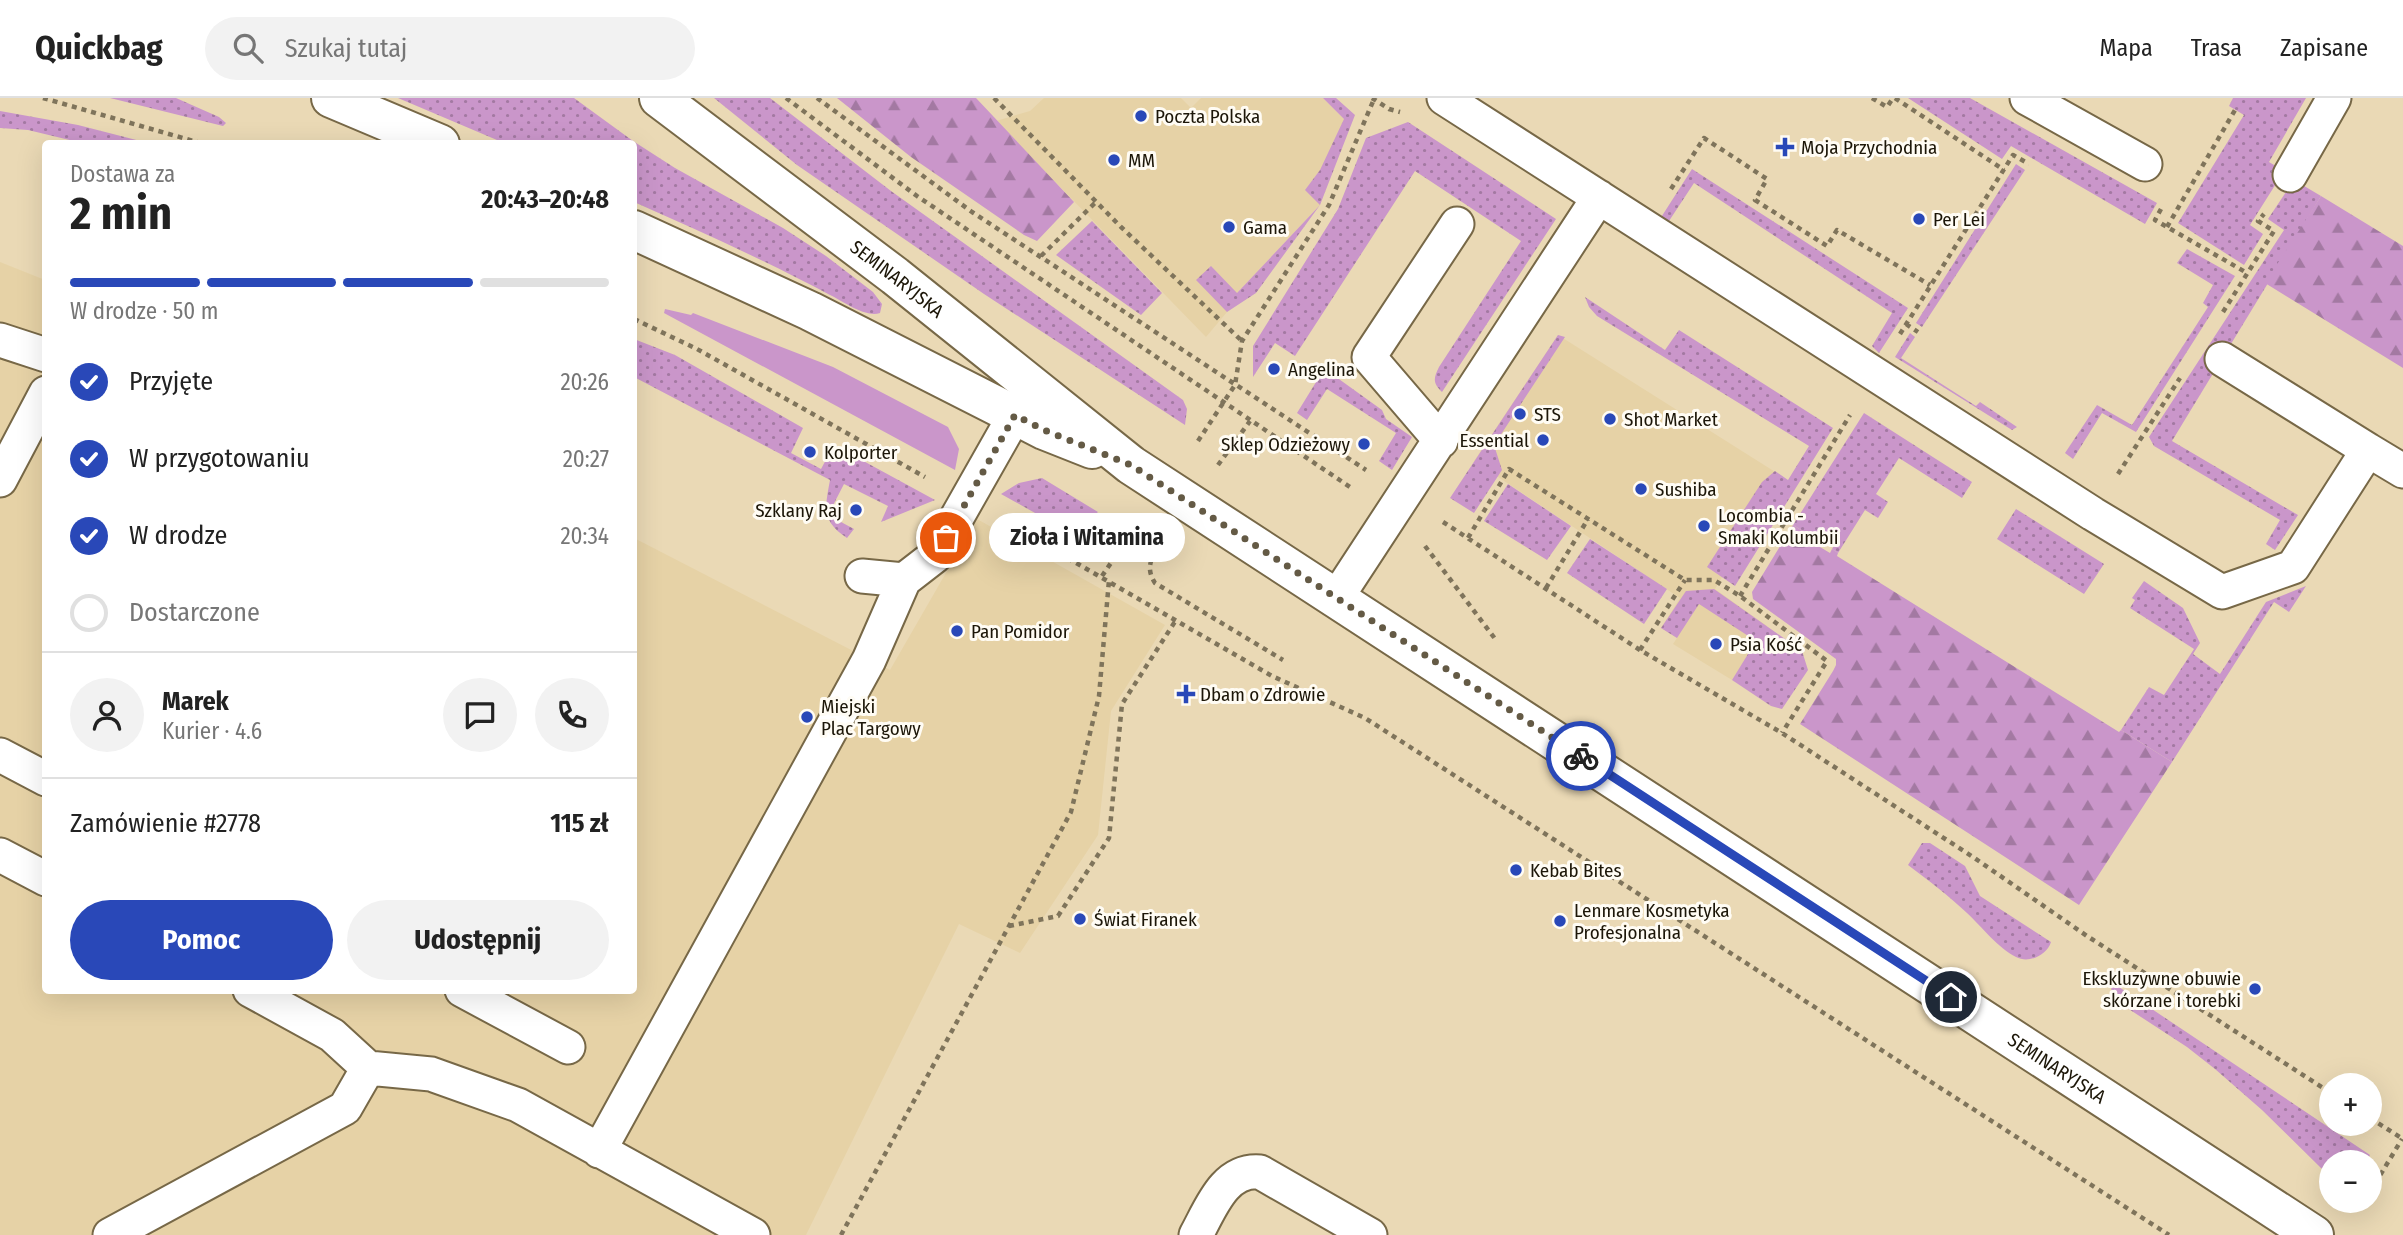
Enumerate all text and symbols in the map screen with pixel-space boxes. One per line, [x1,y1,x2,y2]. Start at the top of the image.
search box [205,17,695,80]
text: Quickbag [35,28,163,68]
icon: search [229,29,267,67]
text: Szukaj tutaj [285,33,407,64]
text: Mapa [2100,34,2153,62]
text: Trasa [2191,34,2242,62]
text: Zapisane [2280,34,2368,62]
place label: Poczta Polska [1155,105,1260,128]
marker: Poczta Polska [1133,108,1149,124]
place label: Moja Przychodnia [1801,136,1937,159]
marker: Moja Przychodnia [1775,137,1795,157]
place label: MM [1128,149,1155,172]
marker: MM [1106,152,1122,168]
text: Dostawa za [70,160,175,188]
text: 20:43–20:48 [481,184,609,215]
text: 2 min [70,186,172,241]
place label: Per Lei [1933,208,1985,231]
marker: Per Lei [1911,211,1927,227]
place label: Gama [1243,216,1287,239]
marker: Gama [1221,219,1237,235]
street label: SEMINARYJSKA [846,235,949,322]
text: W drodze · 50 m [70,297,218,325]
place label: Angelina [1288,358,1355,381]
marker: Angelina [1266,361,1282,377]
icon: check [70,363,108,401]
text: Przyjęte [129,366,213,397]
text: 20:26 [560,368,609,396]
place label: STS [1534,403,1561,426]
marker: STS [1512,406,1528,422]
place label: Shot Market [1624,408,1719,431]
marker: Shot Market [1602,411,1618,427]
place label: Essential [1460,429,1529,452]
marker: Essential [1535,432,1551,448]
place label: Sklep Odzieżowy [1221,433,1351,456]
marker: Sklep Odzieżowy [1356,436,1372,452]
icon: check [70,440,108,478]
place label: Kolporter [824,441,898,464]
text: W przygotowaniu [129,443,310,474]
marker: Kolporter [802,444,818,460]
text: 20:27 [563,445,609,473]
place label: Sushiba [1655,478,1717,501]
marker: Sushiba [1633,481,1649,497]
place label: Szklany Raj [755,499,842,522]
marker: Szklany Raj [848,502,864,518]
place label: Locombia - Smaki Kolumbii [1718,504,1838,549]
pin [916,508,976,568]
callout: Zioła i Witamina [988,514,1184,562]
icon: check [70,517,108,555]
marker: Locombia - Smaki Kolumbii [1696,518,1712,534]
icon: bag [927,519,965,557]
text: W drodze [129,520,227,551]
text: 20:34 [560,522,609,550]
text: Zioła i Witamina [1010,523,1164,551]
text: Dostarczone [129,597,260,628]
place label: Pan Pomidor [971,620,1070,643]
marker: Pan Pomidor [949,623,965,639]
place label: Psia Kość [1730,633,1802,656]
marker: Psia Kość [1708,636,1724,652]
button: person [70,678,144,752]
button: chat [443,678,517,752]
button: phone [535,678,609,752]
place label: Dbam o Zdrowie [1200,683,1325,706]
text: Marek [162,686,229,717]
marker: Dbam o Zdrowie [1178,686,1194,702]
place label: Miejski Plac Targowy [821,695,921,740]
marker: Miejski Plac Targowy [799,709,815,725]
text: Kurier · 4.6 [162,717,262,745]
courier [1546,721,1616,791]
icon: bike [1562,737,1600,775]
text: Zamówienie #2778 [70,808,261,839]
text: 115 zł [550,808,609,839]
place label: Kebab Bites [1530,859,1622,882]
marker: Kebab Bites [1508,862,1524,878]
place label: Lenmare Kosmetyka Profesjonalna [1574,899,1730,944]
button: Pomoc [70,900,333,980]
button: Udostępnij [347,900,609,980]
place label: Świat Firanek [1094,908,1197,931]
marker: Świat Firanek [1072,911,1088,927]
marker: Lenmare Kosmetyka Profesjonalna [1552,913,1568,929]
pin [1921,967,1981,1027]
place label: Ekskluzywne obuwie skórzane i torebki [2082,967,2241,1012]
icon: home [1932,978,1970,1016]
marker: Ekskluzywne obuwie skórzane i torebki [2247,981,2263,997]
street label: SEMINARYJSKA [2004,1028,2110,1108]
map controls [2319,1073,2382,1213]
button: + [2319,1073,2382,1136]
button: − [2319,1150,2382,1213]

